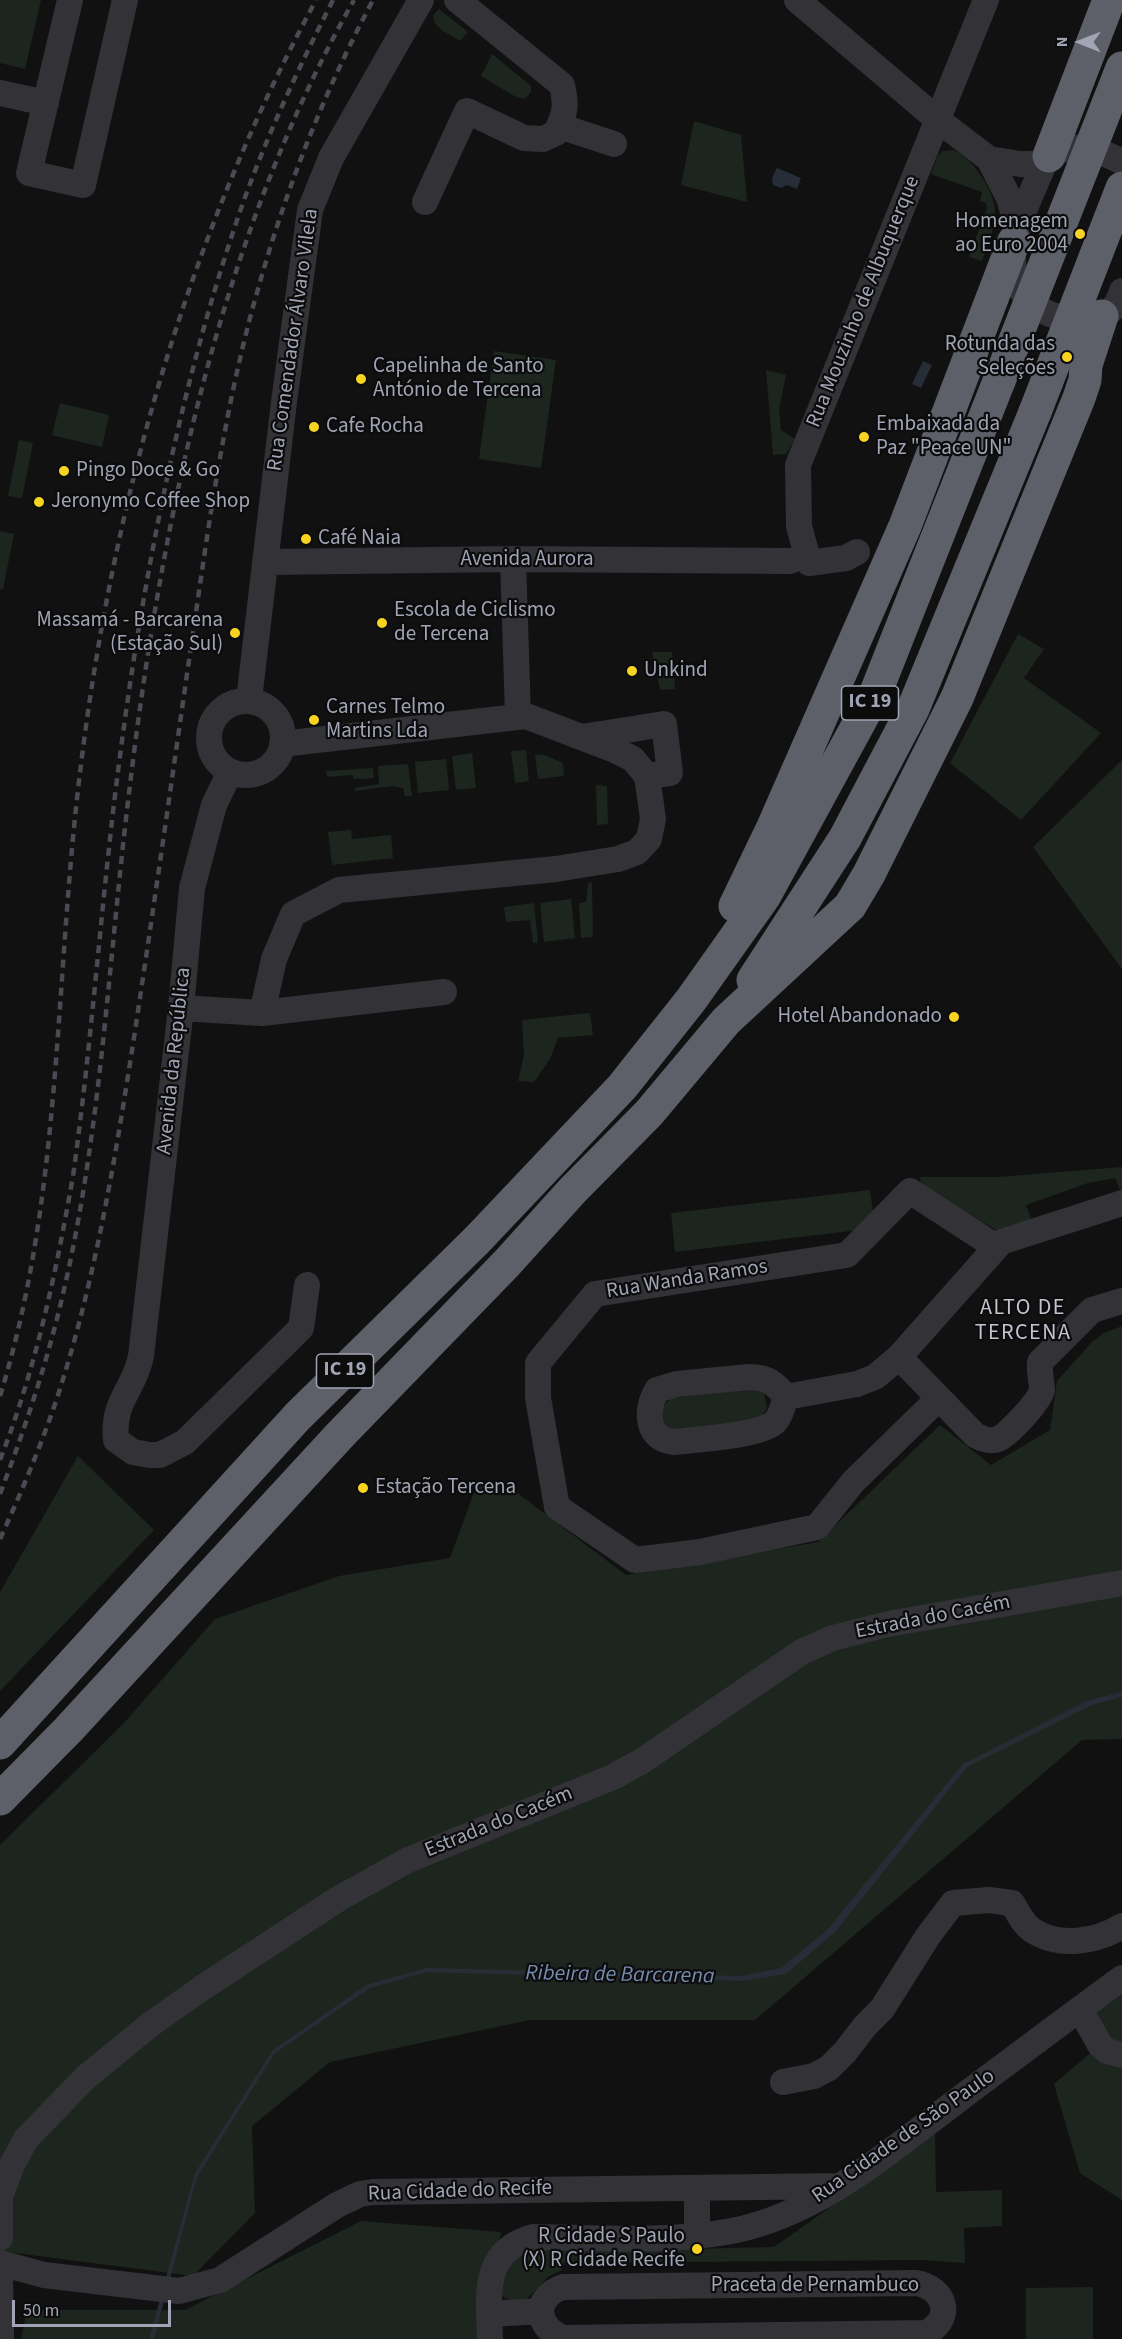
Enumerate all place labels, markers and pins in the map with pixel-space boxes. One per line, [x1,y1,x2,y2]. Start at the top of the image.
place label: Homenagem ao Euro 2004 [955,209,1068,259]
marker: Homenagem ao Euro 2004 [1073,227,1087,241]
place label: Rotunda das Seleções [945,332,1055,382]
marker: Rotunda das Seleções [1060,350,1074,364]
place label: Capelinha de Santo António de Tercena [373,354,544,404]
marker: Capelinha de Santo António de Tercena [354,372,368,386]
place label: Embaixada da Paz "Peace UN" [876,412,1012,462]
place label: Cafe Rocha [326,414,424,440]
marker: Cafe Rocha [307,420,321,434]
marker: Embaixada da Paz "Peace UN" [857,430,871,444]
place label: Pingo Doce & Go [76,458,220,484]
marker: Pingo Doce & Go [57,464,71,478]
place label: Jeronymo Coffee Shop [51,489,250,515]
marker: Jeronymo Coffee Shop [32,495,46,509]
place label: Café Naia [318,526,401,552]
marker: Café Naia [299,532,313,546]
place label: Escola de Ciclismo de Tercena [394,598,556,648]
place label: Massamá - Barcarena (Estação Sul) [37,608,223,658]
marker: Escola de Ciclismo de Tercena [375,616,389,630]
marker: Massamá - Barcarena (Estação Sul) [228,626,242,640]
place label: Unkind [644,658,708,684]
marker: Unkind [625,664,639,678]
place label: Carnes Telmo Martins Lda [326,695,445,745]
marker: Carnes Telmo Martins Lda [307,713,321,727]
place label: Hotel Abandonado [778,1004,942,1030]
marker: Hotel Abandonado [947,1010,961,1024]
place label: Estação Tercena [375,1475,516,1501]
marker: Estação Tercena [356,1481,370,1495]
place label: R Cidade S Paulo (X) R Cidade Recife [522,2224,685,2274]
marker: R Cidade S Paulo (X) R Cidade Recife [690,2242,704,2256]

